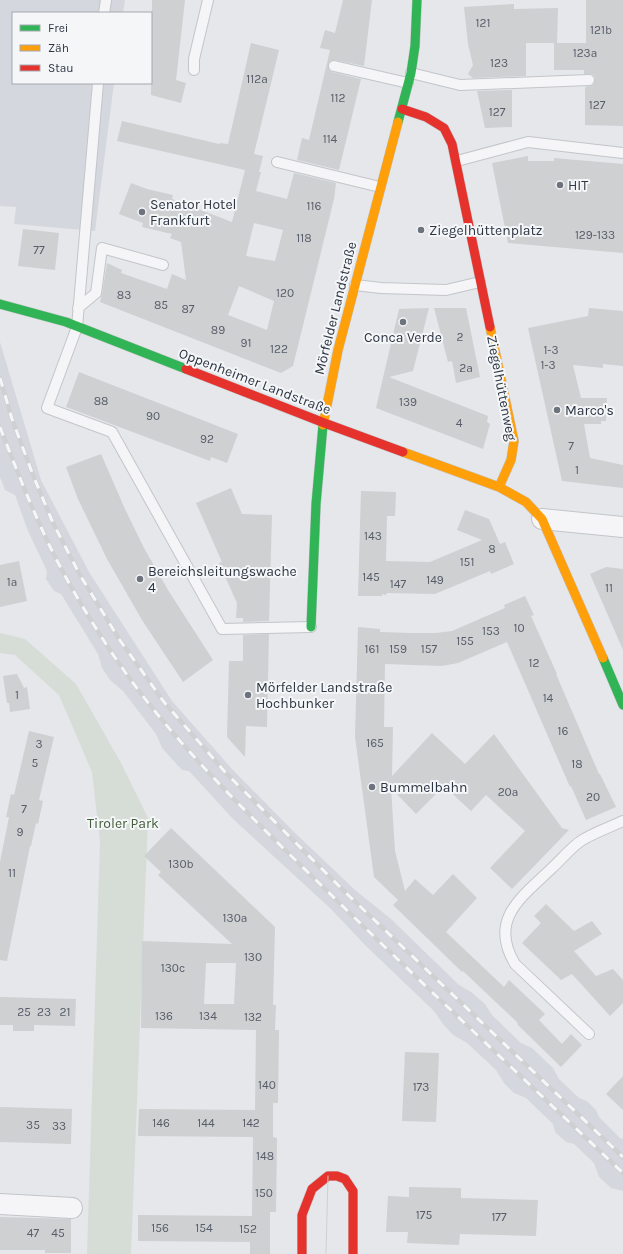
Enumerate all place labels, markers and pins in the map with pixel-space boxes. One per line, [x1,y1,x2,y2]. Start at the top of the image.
place label: HIT [568,177,588,194]
marker: HIT [555,180,565,190]
place label: Senator Hotel Frankfurt [150,196,237,229]
marker: Senator Hotel Frankfurt [137,207,147,217]
place label: Ziegelhüttenplatz [429,222,542,239]
marker: Ziegelhüttenplatz [416,225,426,235]
marker: Conca Verde [398,317,408,327]
place label: Conca Verde [364,329,442,346]
place label: Marco's [565,402,614,419]
marker: Marco's [552,405,562,415]
place label: Bereichsleitungswache 4 [148,563,297,596]
marker: Bereichsleitungswache 4 [135,574,145,584]
place label: Mörfelder Landstraße Hochbunker [256,679,393,712]
marker: Mörfelder Landstraße Hochbunker [243,690,253,700]
place label: Bummelbahn [380,779,467,796]
marker: Bummelbahn [367,782,377,792]

